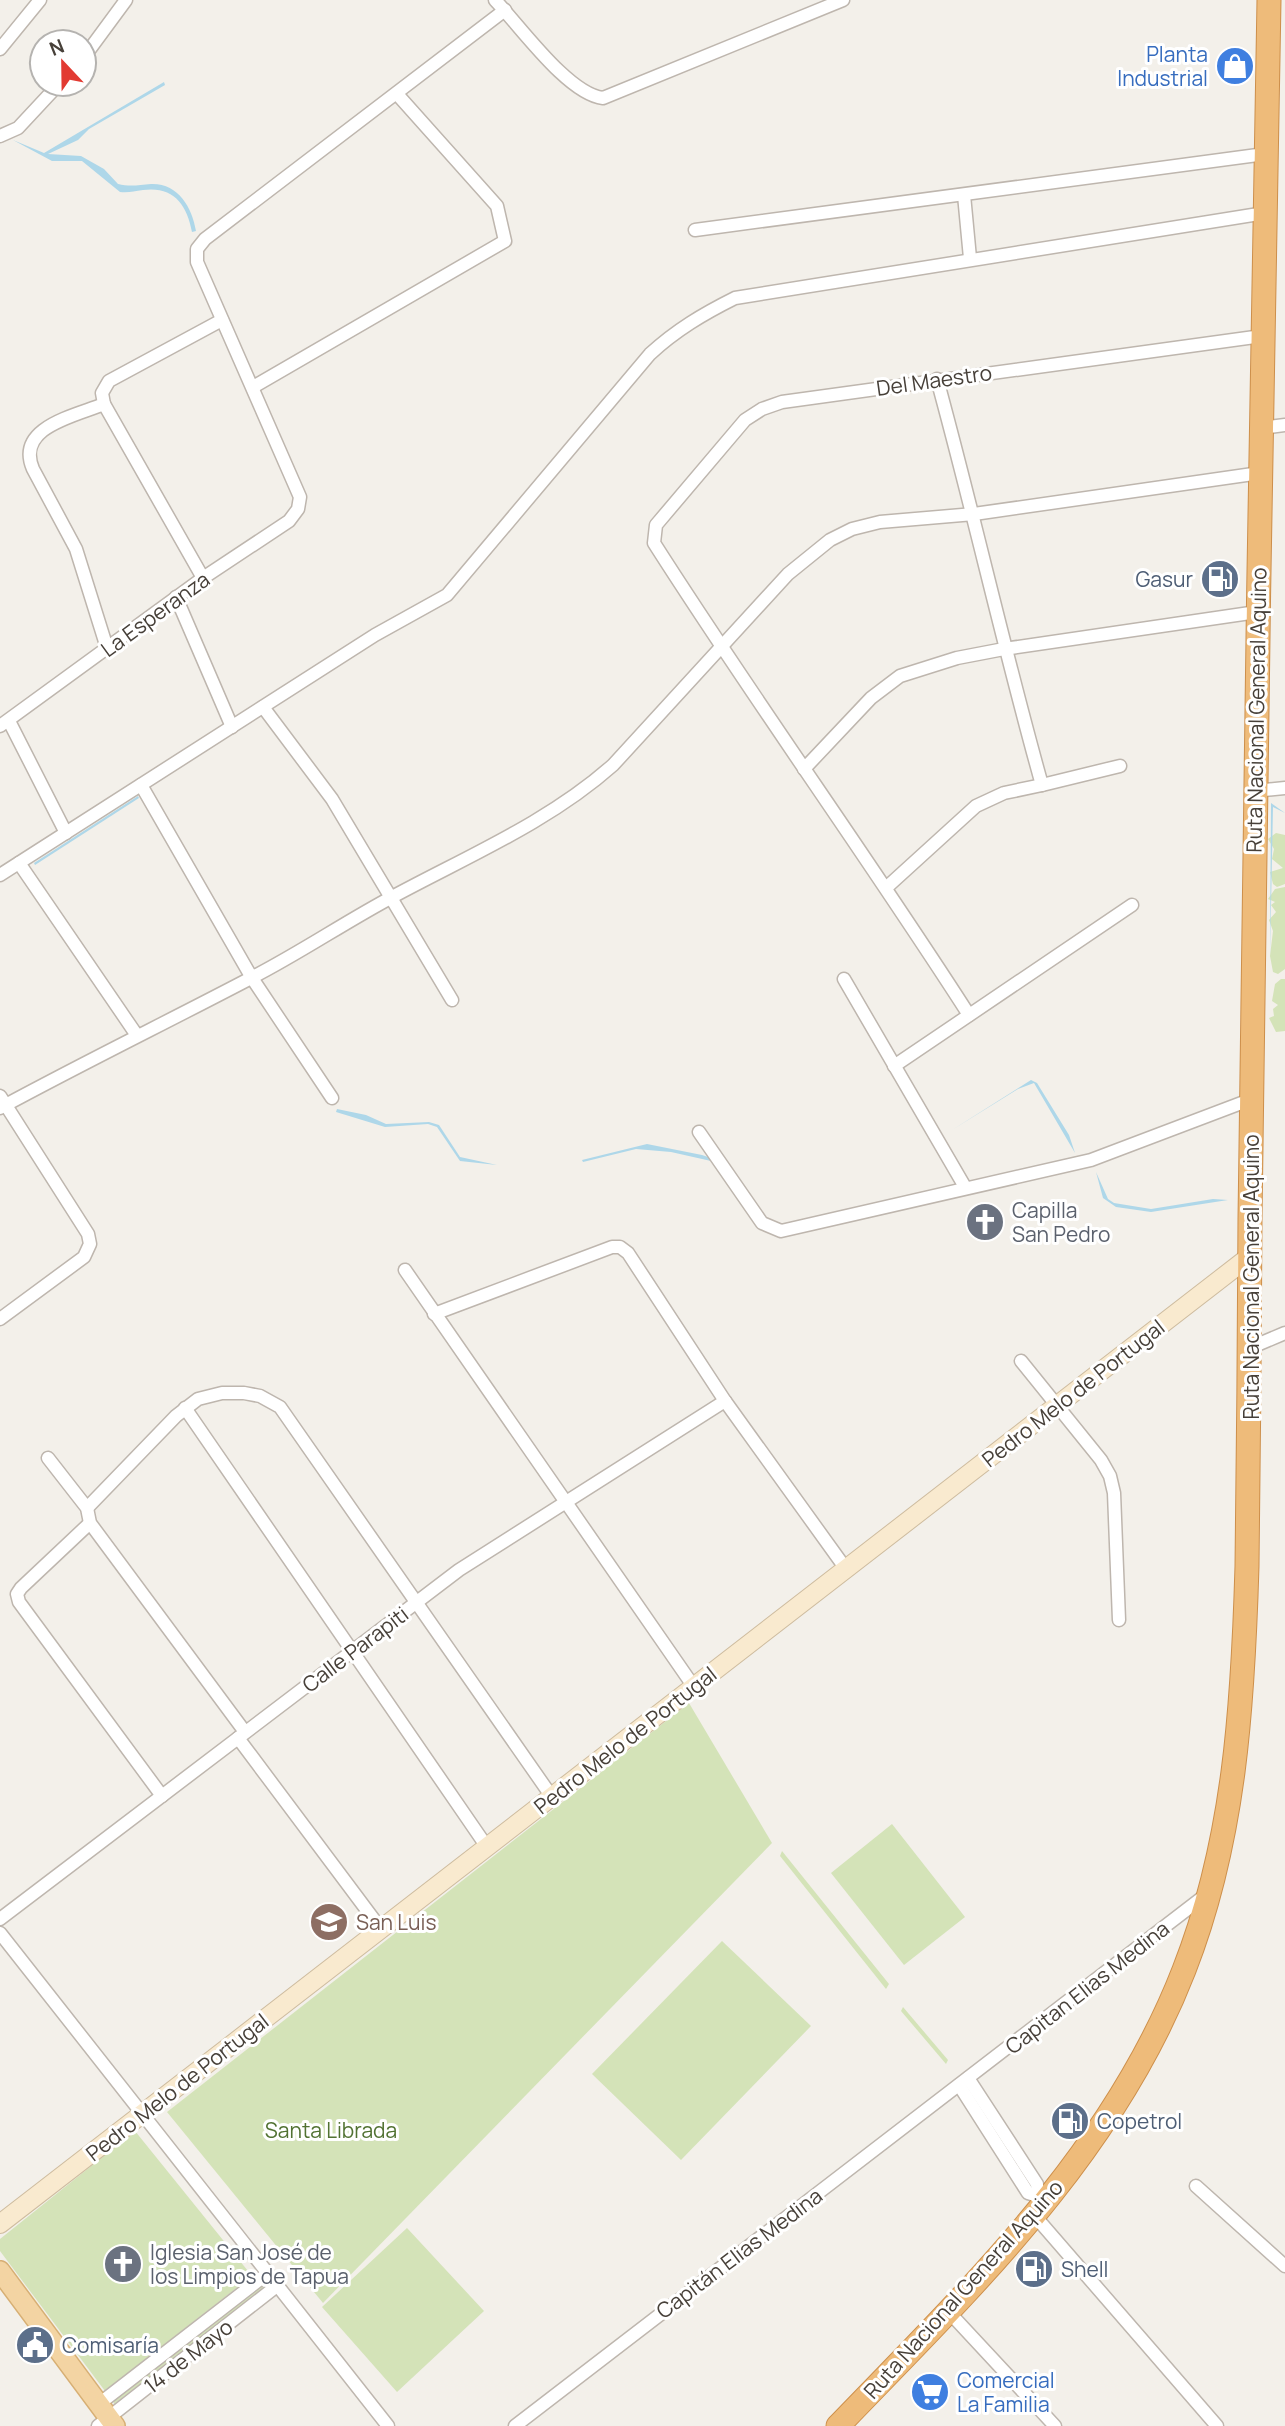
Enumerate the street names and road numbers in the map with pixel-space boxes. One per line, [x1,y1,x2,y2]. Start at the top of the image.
street label: Del Maestro [874,358,994,402]
street label: La Esperanza [95,565,215,663]
street label: Ruta Nacional General Aquino [1240,567,1272,853]
street label: Ruta Nacional General Aquino [1237,1134,1265,1420]
street label: Pedro Melo de Portugal [976,1313,1170,1473]
street label: Calle Parapiti [296,1600,414,1698]
street label: Pedro Melo de Portugal [528,1660,722,1820]
street label: Capitan Elias Medina [999,1914,1175,2060]
street label: Pedro Melo de Portugal [80,2007,274,2167]
street label: Ruta Nacional General Aquino [857,2174,1069,2404]
street label: Capitán Elias Medina [650,2181,828,2325]
street label: 14 de Mayo [138,2313,238,2399]

